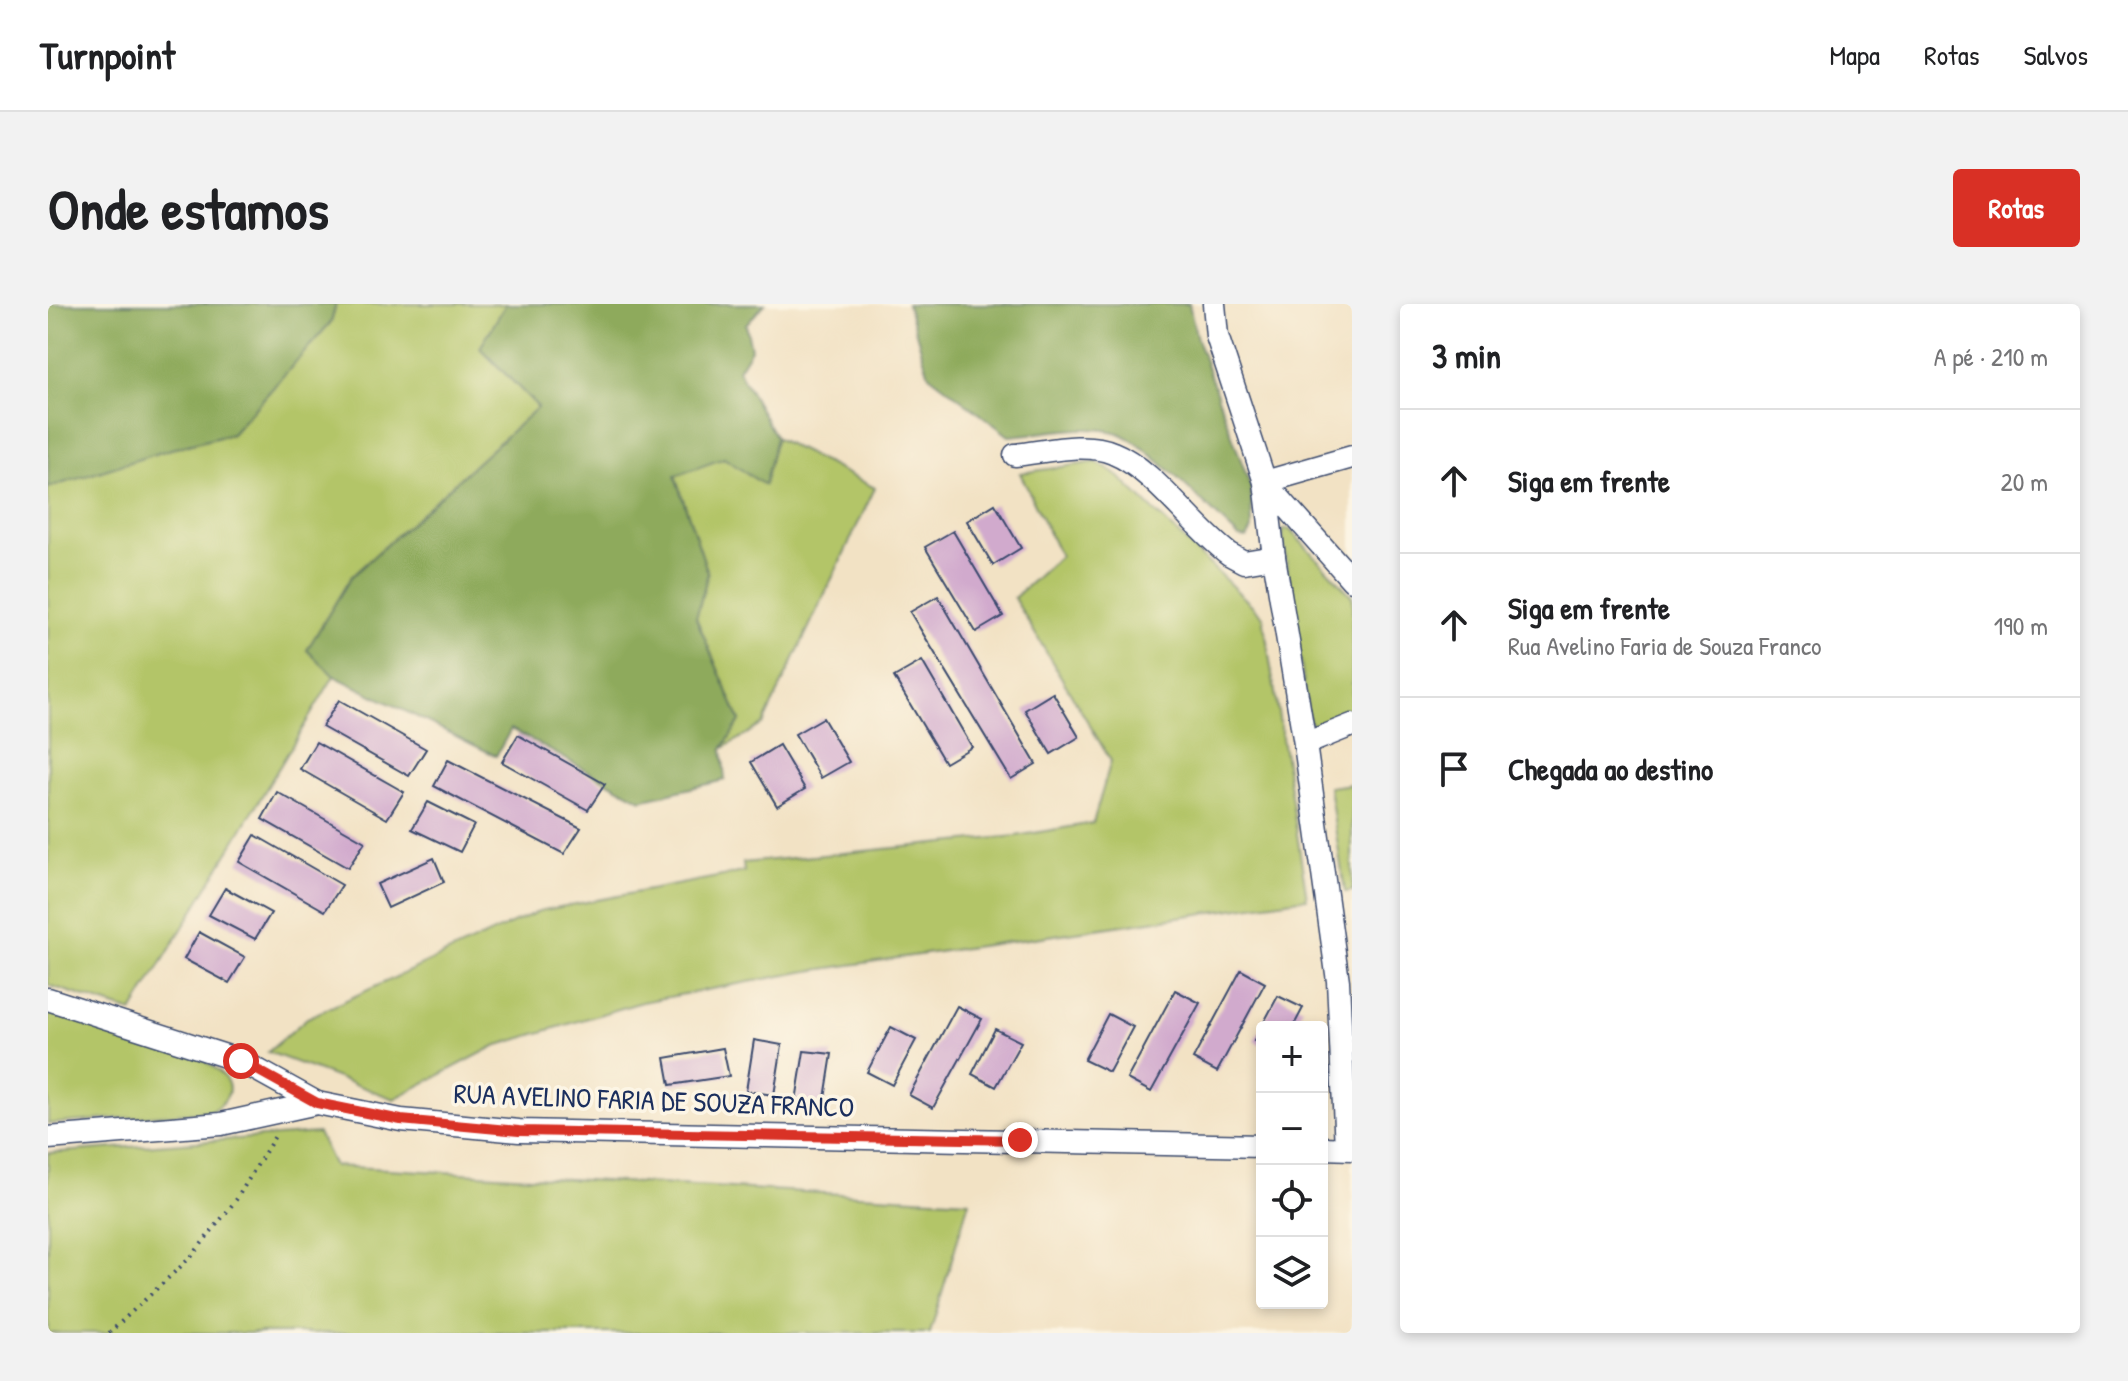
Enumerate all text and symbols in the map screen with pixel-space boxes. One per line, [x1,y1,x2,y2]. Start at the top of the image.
text: Turnpoint [40,29,175,81]
text: Mapa [1829,36,1880,74]
text: Rotas [1924,36,1979,74]
text: Salvos [2023,36,2088,74]
button: Rotas [1953,169,2080,247]
text: Onde estamos [48,171,329,246]
text: 3 min [1432,333,1501,379]
text: A pé · 210 m [1934,339,2048,374]
icon: ahead [1432,459,1476,503]
text: Siga em frente [1508,461,1670,501]
text: 20 m [2001,464,2048,499]
text: Siga em frente [1508,588,1670,628]
icon: ahead [1432,603,1476,647]
text: 190 m [1994,608,2048,643]
text: Rua Avelino Faria de Souza Franco [1508,628,1822,663]
icon: arrive [1432,747,1476,791]
text: Chegada ao destino [1508,749,1713,789]
map controls [1256,1021,1328,1309]
button: + [1256,1021,1328,1093]
route start [223,1043,259,1079]
street label: RUA AVELINO FARIA DE SOUZA FRANCO [453,1074,855,1126]
button: − [1256,1093,1328,1165]
route end [1002,1122,1038,1158]
button: locate [1256,1165,1328,1237]
button: layers [1256,1237,1328,1309]

